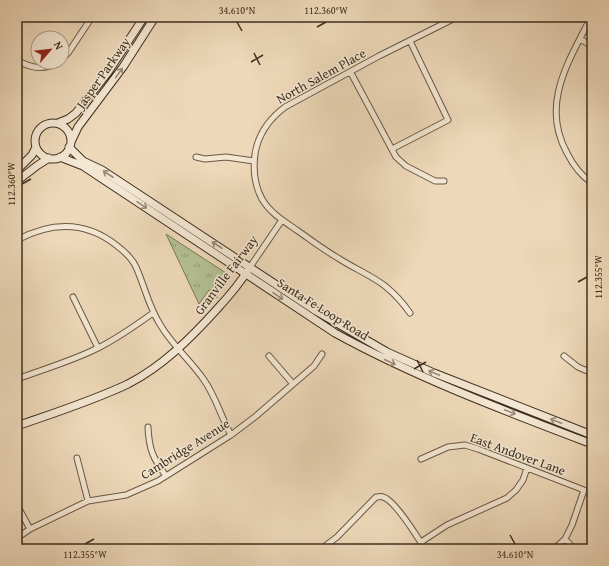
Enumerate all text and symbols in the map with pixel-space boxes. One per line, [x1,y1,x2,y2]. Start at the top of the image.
text: 34.610°N [219,3,256,18]
text: 112.360°W [304,3,348,18]
north arrow [30,30,70,70]
street label: Jasper Parkway [70,33,135,114]
text: N [50,38,68,53]
street label: North Salem Place [273,44,369,108]
one-way arrow [114,68,123,79]
text: 112.360°W [4,162,19,206]
one-way arrow [103,170,114,178]
one-way arrow [136,201,147,209]
street label: Granville Fairway [190,231,263,319]
one-way arrow [212,241,223,249]
text: 112.355°W [591,255,606,299]
street label: Santa Fe Loop Road [273,273,373,345]
one-way arrow [272,292,284,300]
one-way arrow [383,359,395,366]
one-way arrow [429,369,441,377]
one-way arrow [503,408,515,416]
street label: Cambridge Avenue [137,414,233,484]
one-way arrow [550,416,562,424]
street label: East Andover Lane [468,428,568,480]
text: 112.355°W [63,547,107,562]
text: 34.610°N [497,547,534,562]

